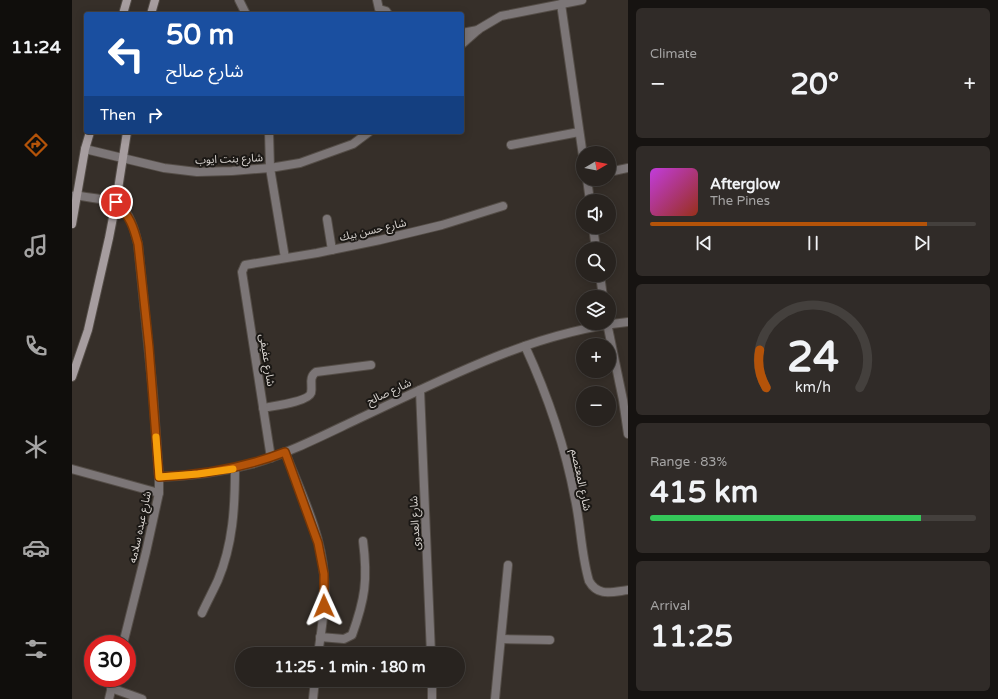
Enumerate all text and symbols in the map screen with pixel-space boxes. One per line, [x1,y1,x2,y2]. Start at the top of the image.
text: 50 m [166,18,234,52]
icon: left [100,28,152,80]
text: 11:24 [11,36,61,58]
text: Climate [650,46,697,62]
text: شارع صالح [166,60,244,82]
text: 20° [790,66,839,103]
text: − [650,71,666,97]
text: + [964,71,976,97]
icon: right [144,104,166,126]
text: Then [100,106,136,124]
icon: directions [22,131,50,159]
north arrow [576,146,616,186]
map controls [576,146,616,426]
street label: شارع بنت ايوب [195,151,264,168]
text: Afterglow [710,175,780,193]
pin [99,185,133,219]
icon: arrive [105,191,127,213]
text: The Pines [710,193,770,209]
button: sound [576,194,616,234]
street label: شارع حسن بيك [338,216,408,245]
icon: music [22,232,50,260]
icon: previous [693,232,715,254]
icon: pause [802,232,824,254]
icon: next [911,232,933,254]
button: search [576,242,616,282]
button: layers [576,290,616,330]
icon: phone [22,332,50,360]
text: 24 [787,332,839,382]
street label: شارع عفيفى [255,333,278,388]
button: + [576,338,616,378]
street label: شارع صالح [365,376,414,409]
text: km/h [795,378,831,395]
button: − [576,386,616,426]
icon: climate [22,433,50,461]
street label: شارع المعتصم [566,448,594,513]
text: Range · 83% [650,454,727,470]
text: 415 km [650,474,758,511]
street label: شارع عبده سلامه [126,490,155,564]
street label: شارع العدوى [407,495,424,551]
icon: car [22,534,50,562]
position arrow [303,585,345,627]
text: Arrival [650,598,690,614]
text: 11:25 [650,618,733,655]
icon: filters [22,635,50,663]
speed limit sign: 30 [84,635,136,687]
text: 11:25 · 1 min · 180 m [275,658,425,676]

